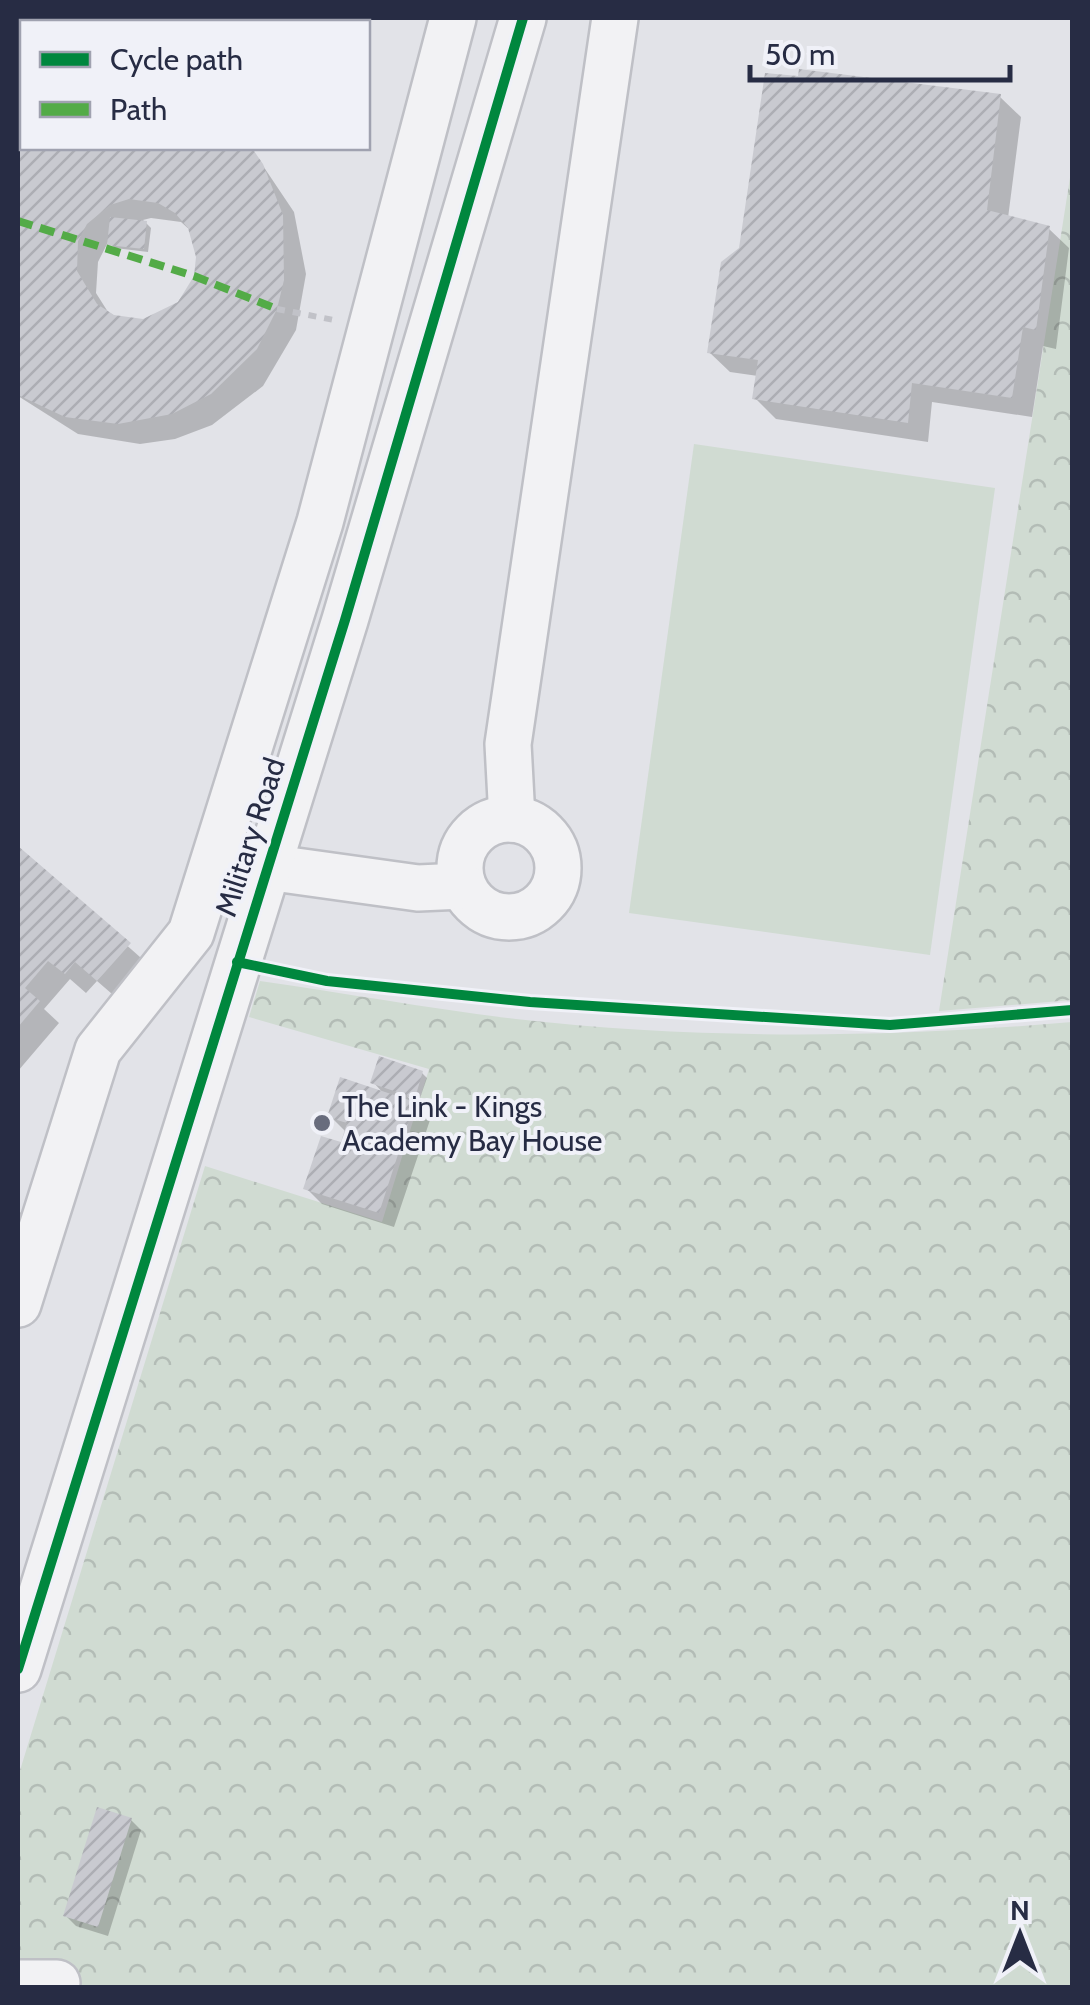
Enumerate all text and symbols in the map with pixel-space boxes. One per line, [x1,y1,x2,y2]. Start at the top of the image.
legend [20,20,370,150]
scale bar [750,20,1010,82]
text: 50 m [765,36,835,73]
text: Cycle path [110,41,243,78]
text: Path [110,91,167,128]
street label: Military Road [207,753,293,921]
place label: The Link - Kings Academy Bay House [342,1088,602,1159]
marker: The Link - Kings Academy Bay House [311,1112,333,1134]
north arrow [970,1885,1070,1985]
text: N [1010,1893,1030,1927]

